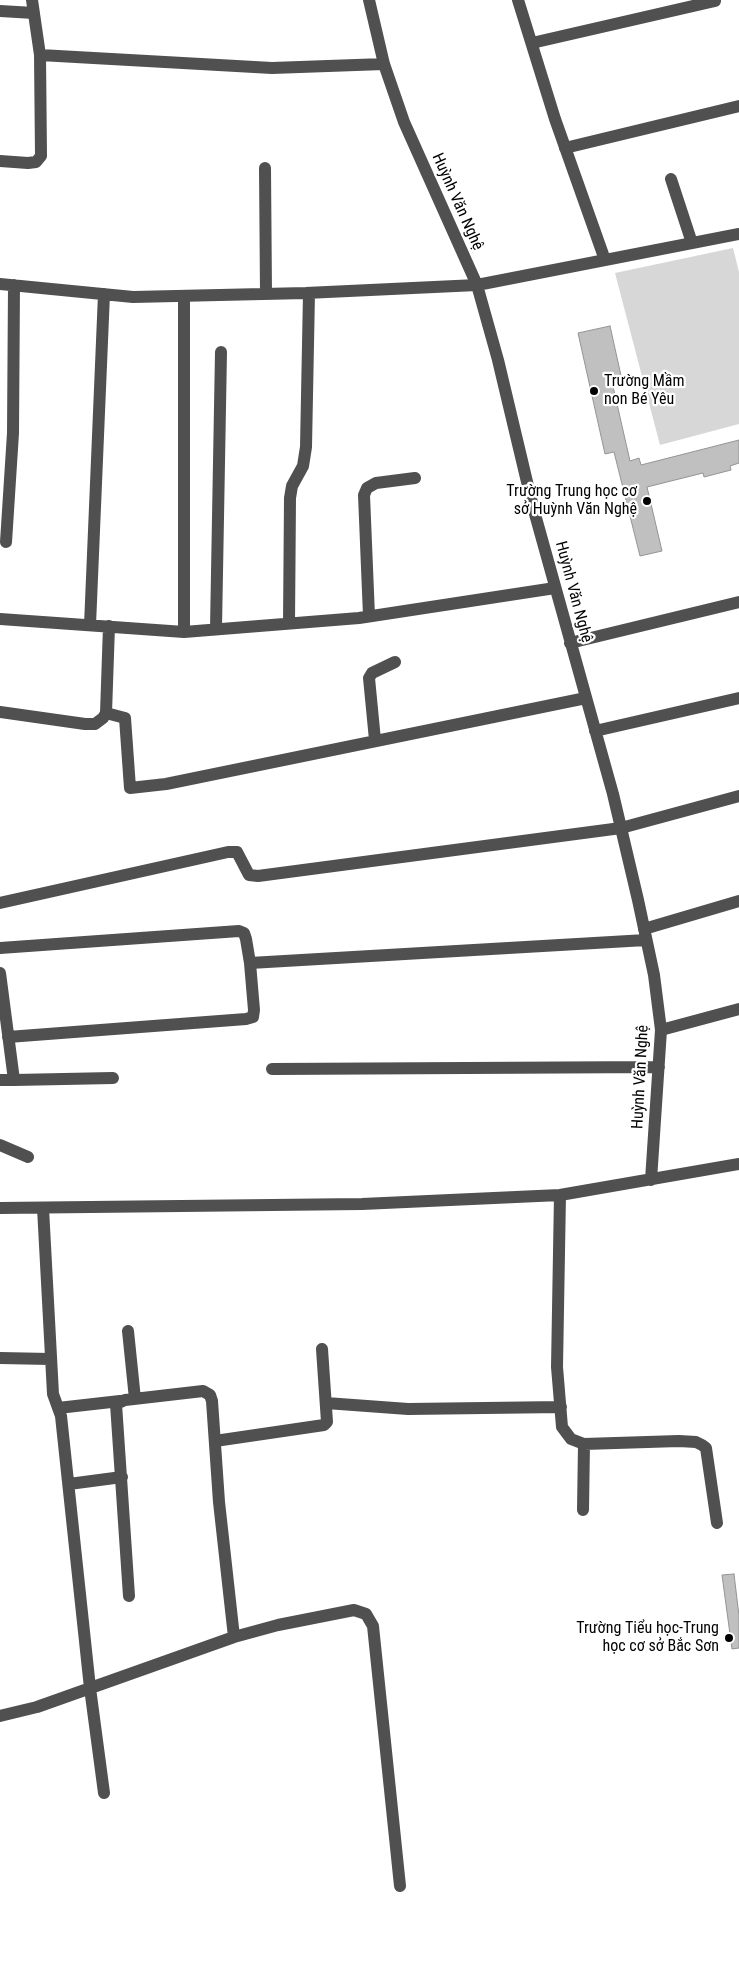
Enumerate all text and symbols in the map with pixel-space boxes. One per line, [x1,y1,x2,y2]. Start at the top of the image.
street label: Huỳnh Văn Nghệ [427,151,487,253]
place label: Trường Mầm non Bé Yêu [604,372,685,410]
marker: Trường Mầm non Bé Yêu [588,385,600,397]
place label: Trường Trung học cơ sở Huỳnh Văn Nghệ [506,482,637,520]
marker: Trường Trung học cơ sở Huỳnh Văn Nghệ [641,495,653,507]
street label: Huỳnh Văn Nghệ [550,539,596,645]
street label: Huỳnh Văn Nghệ [629,1024,653,1130]
place label: Trường Tiểu học-Trung học cơ sở Bắc Sơn [576,1619,719,1657]
marker: Trường Tiểu học-Trung học cơ sở Bắc Sơn [723,1632,735,1644]

